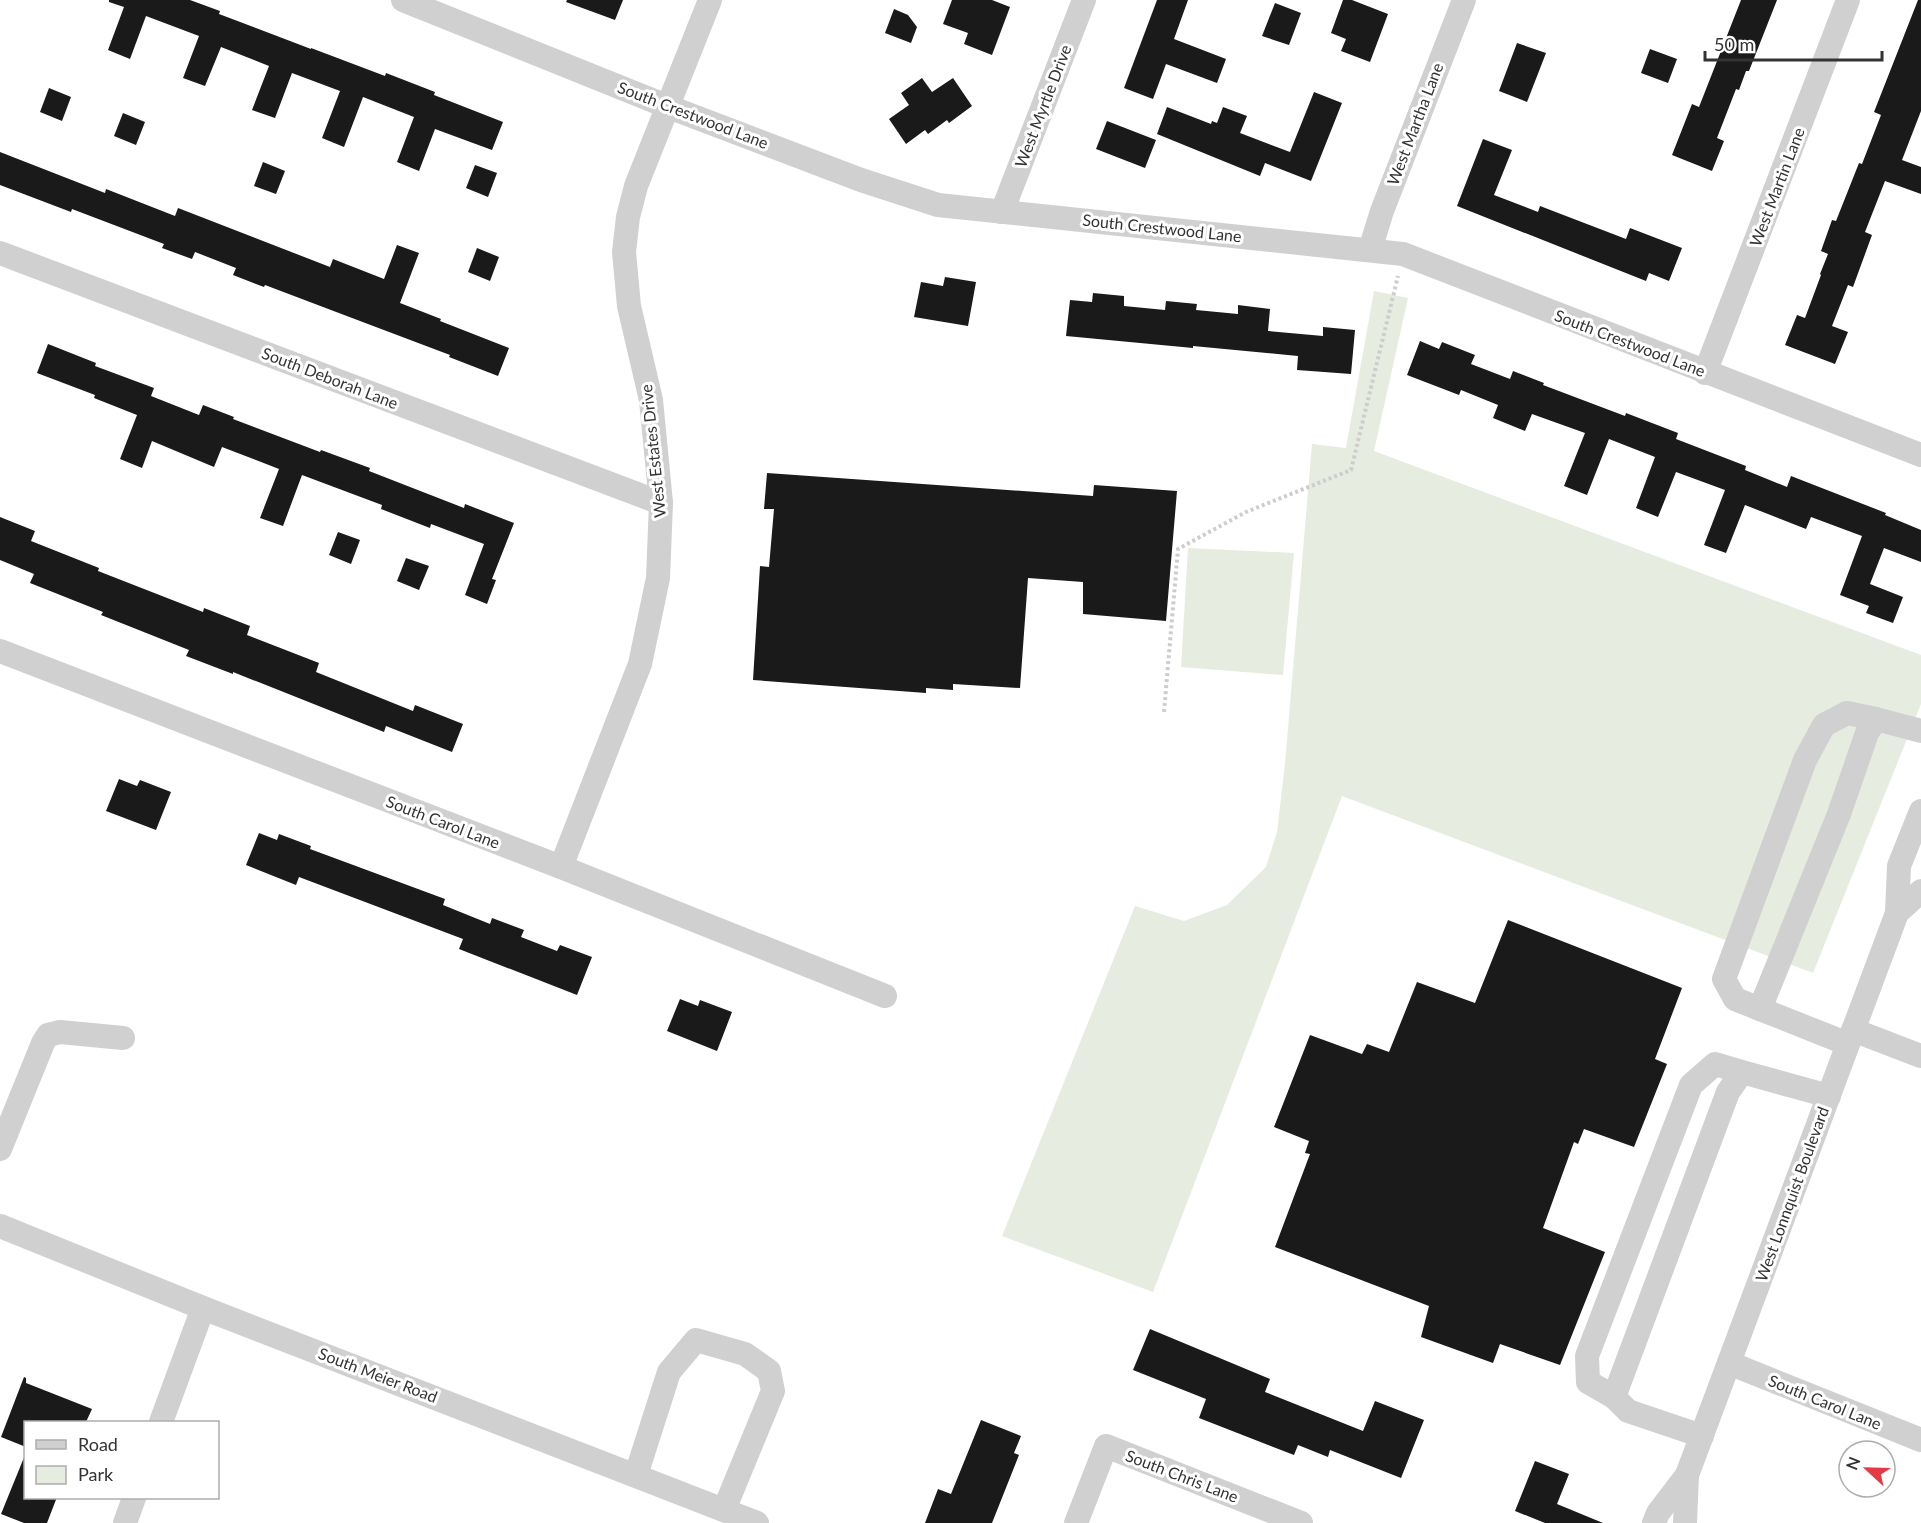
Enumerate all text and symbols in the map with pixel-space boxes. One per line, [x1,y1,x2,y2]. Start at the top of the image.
scale bar [1705,24,1882,62]
text: 50 m [1714,33,1754,55]
street label: West Myrtle Drive [1010,42,1075,170]
street label: West Martha Lane [1382,60,1447,188]
street label: South Crestwood Lane [615,77,771,152]
street label: West Martin Lane [1745,125,1808,249]
street label: South Crestwood Lane [1082,210,1243,245]
street label: South Crestwood Lane [1552,305,1708,380]
street label: South Deborah Lane [259,343,401,412]
street label: West Estates Drive [636,384,669,519]
street label: South Carol Lane [384,791,503,852]
street label: West Lonnquist Boulevard [1751,1104,1832,1284]
street label: South Meier Road [316,1343,440,1406]
street label: South Carol Lane [1766,1370,1884,1433]
legend [24,1421,219,1499]
text: Road [78,1433,118,1455]
north arrow [1837,1439,1897,1499]
street label: South Chris Lane [1123,1445,1241,1506]
text: N [1842,1454,1864,1472]
text: Park [78,1463,114,1485]

